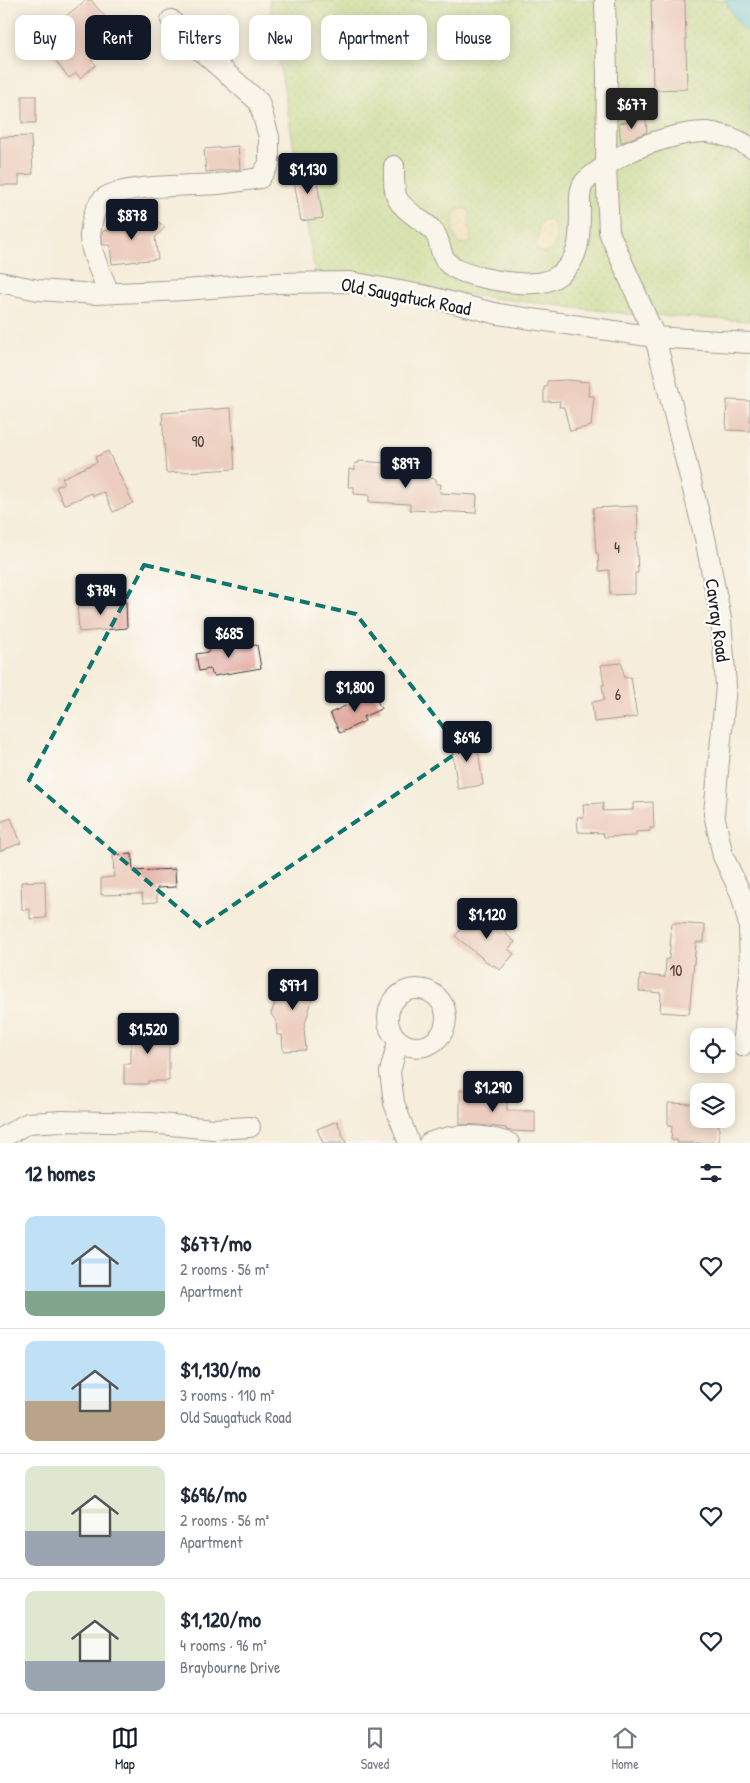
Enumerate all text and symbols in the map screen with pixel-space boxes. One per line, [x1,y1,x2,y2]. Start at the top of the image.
chip: Buy [15,15,75,60]
chip: Rent [85,15,151,60]
chip: Filters [161,15,239,60]
chip: New [249,15,311,60]
chip: Apartment [321,15,427,60]
chip: House [437,15,510,60]
pin: $677 [602,88,662,130]
text: $677 [617,93,647,115]
pin: $1,130 [267,152,349,195]
text: $1,130 [289,158,327,180]
pin: $878 [102,198,162,241]
text: $878 [117,204,147,226]
street label: Old Saugatuck Road [339,271,474,321]
house number: 90 [191,430,205,452]
pin: $897 [376,446,436,489]
text: $897 [392,452,420,474]
house number: 4 [614,536,620,558]
pin: $784 [71,574,131,616]
street label: Cavray Road [699,577,737,664]
text: $784 [87,579,115,601]
pin: $685 [199,616,259,659]
text: $685 [215,622,243,644]
pin: $1,800 [314,670,396,713]
text: $1,800 [336,676,374,698]
house number: 6 [615,683,621,705]
pin: $696 [437,720,497,763]
text: $696 [454,726,480,748]
pin: $1,120 [446,898,528,940]
text: $1,120 [468,903,506,925]
house number: 10 [670,959,682,981]
pin: $971 [263,968,323,1011]
text: $971 [279,974,307,996]
pin: $1,520 [107,1012,189,1055]
text: $1,520 [129,1018,167,1040]
map controls [690,1028,735,1128]
button: locate [690,1028,735,1073]
pin: $1,290 [452,1070,534,1113]
text: $1,290 [474,1076,512,1098]
button: layers [690,1083,735,1128]
text: 12 homes [25,1159,95,1188]
icon: filters [697,1159,725,1187]
text: $677/mo [180,1229,251,1258]
icon: home [65,1236,125,1296]
icon: heart [697,1252,725,1280]
text: 2 rooms · 56 m² [180,1258,269,1280]
text: Apartment [180,1280,243,1302]
text: $1,130/mo [180,1355,261,1384]
icon: home [65,1361,125,1421]
icon: heart [697,1377,725,1405]
text: 3 rooms · 110 m² [180,1384,275,1406]
text: Old Saugatuck Road [180,1406,291,1428]
text: $696/mo [180,1480,247,1509]
icon: home [65,1486,125,1546]
icon: heart [697,1502,725,1530]
text: 2 rooms · 56 m² [180,1509,269,1531]
text: Apartment [180,1531,243,1553]
text: $1,120/mo [180,1605,261,1634]
icon: home [65,1611,125,1671]
icon: heart [697,1627,725,1655]
text: 4 rooms · 96 m² [180,1634,267,1656]
text: Braybourne Drive [180,1656,280,1678]
tab: Map [111,1724,139,1773]
tab: Saved [361,1724,389,1773]
tab: Home [611,1724,639,1773]

